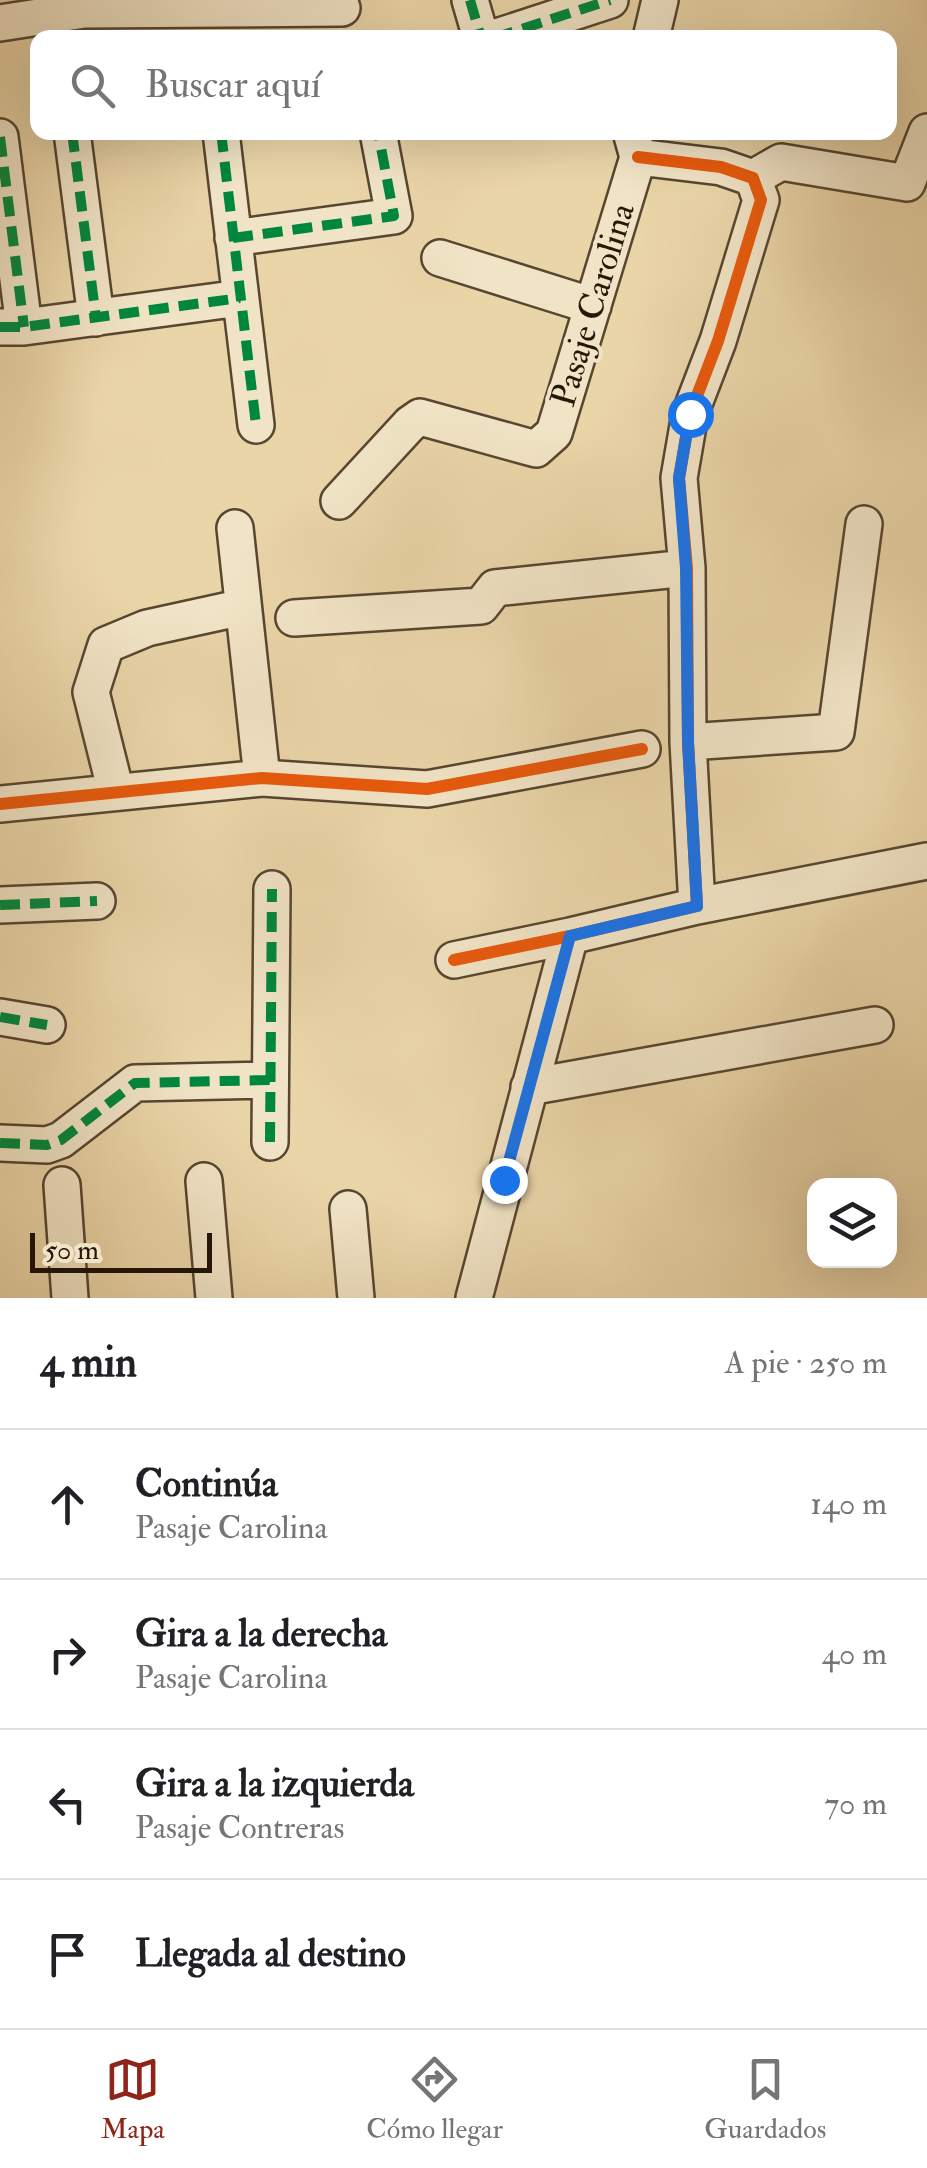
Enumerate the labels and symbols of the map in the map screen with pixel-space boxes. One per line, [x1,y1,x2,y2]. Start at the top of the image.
street label: Pasaje Carolina [541,197,645,412]
route start [668,392,714,438]
route end [482,1158,528,1204]
scale bar [30,1228,212,1272]

